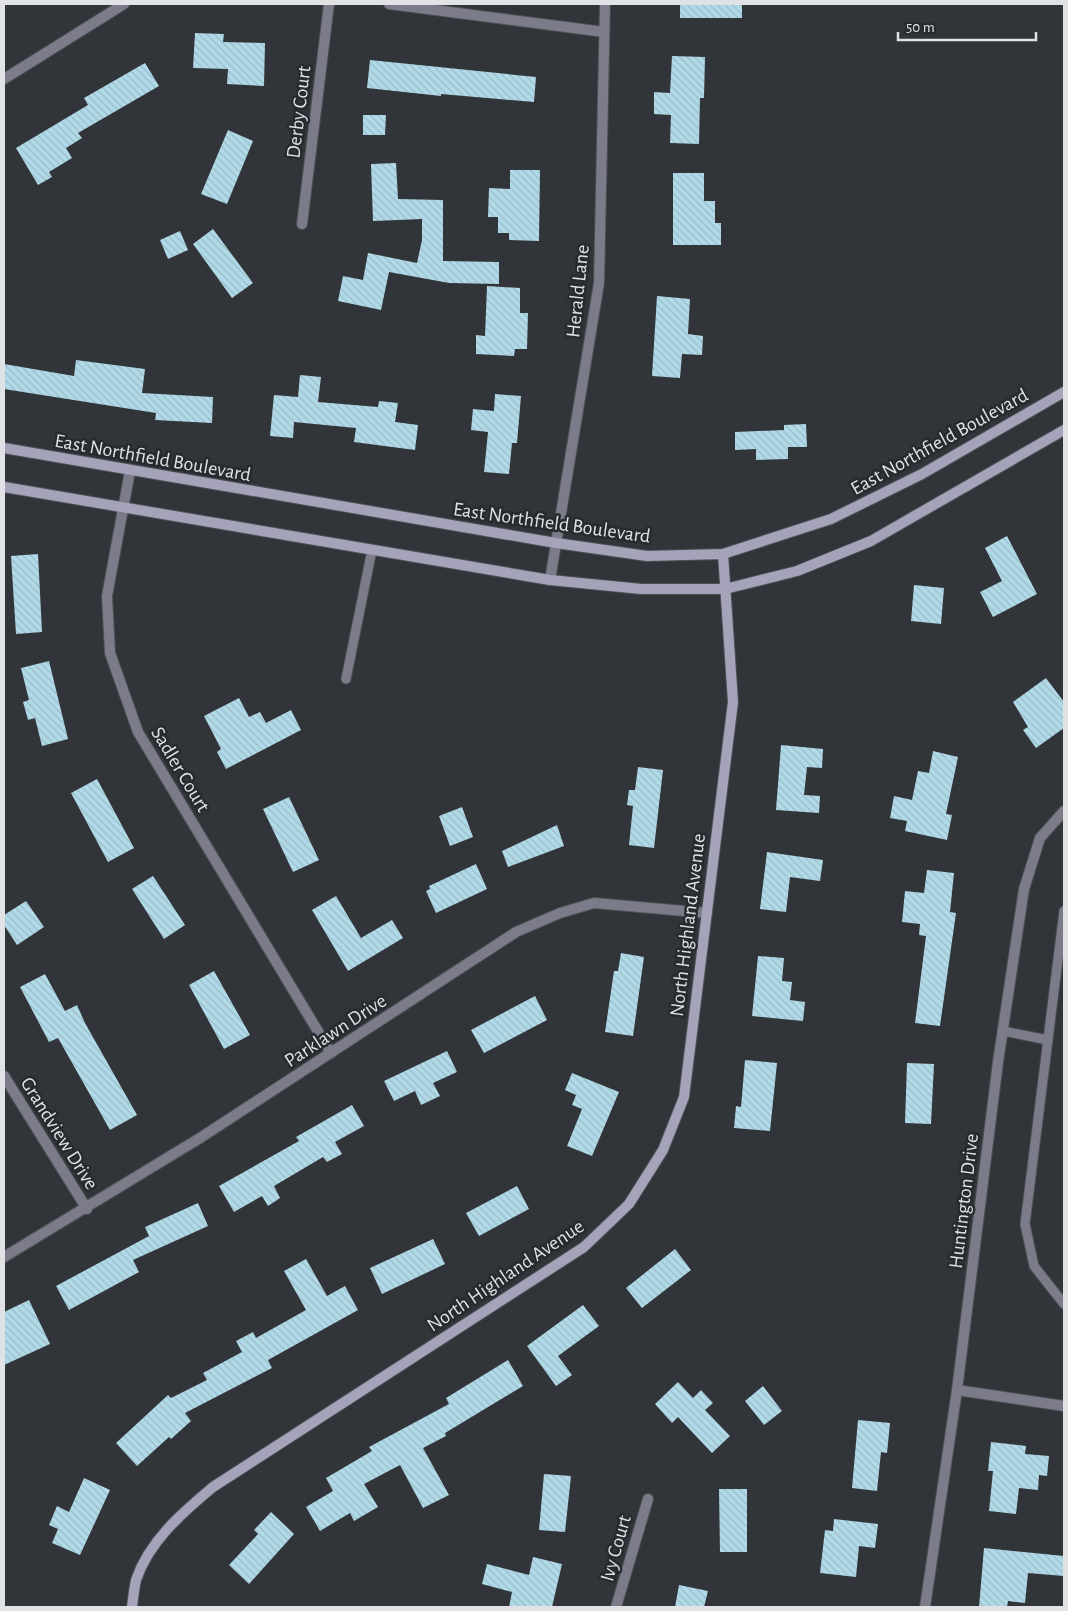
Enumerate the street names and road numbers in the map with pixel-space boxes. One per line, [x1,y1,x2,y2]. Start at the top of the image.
street label: Derby Court [283,64,315,160]
street label: Herald Lane [563,244,593,339]
street label: East Northfield Boulevard [848,385,1031,499]
street label: East Northfield Boulevard [53,431,253,485]
street label: East Northfield Boulevard [452,499,652,547]
street label: Sadler Court [147,724,214,816]
street label: North Highland Avenue [667,832,709,1018]
street label: Parklawn Drive [281,991,390,1071]
street label: Grandview Drive [17,1074,102,1193]
street label: Huntington Drive [946,1132,982,1270]
street label: North Highland Avenue [424,1216,588,1336]
street label: Ivy Court [597,1512,635,1584]

